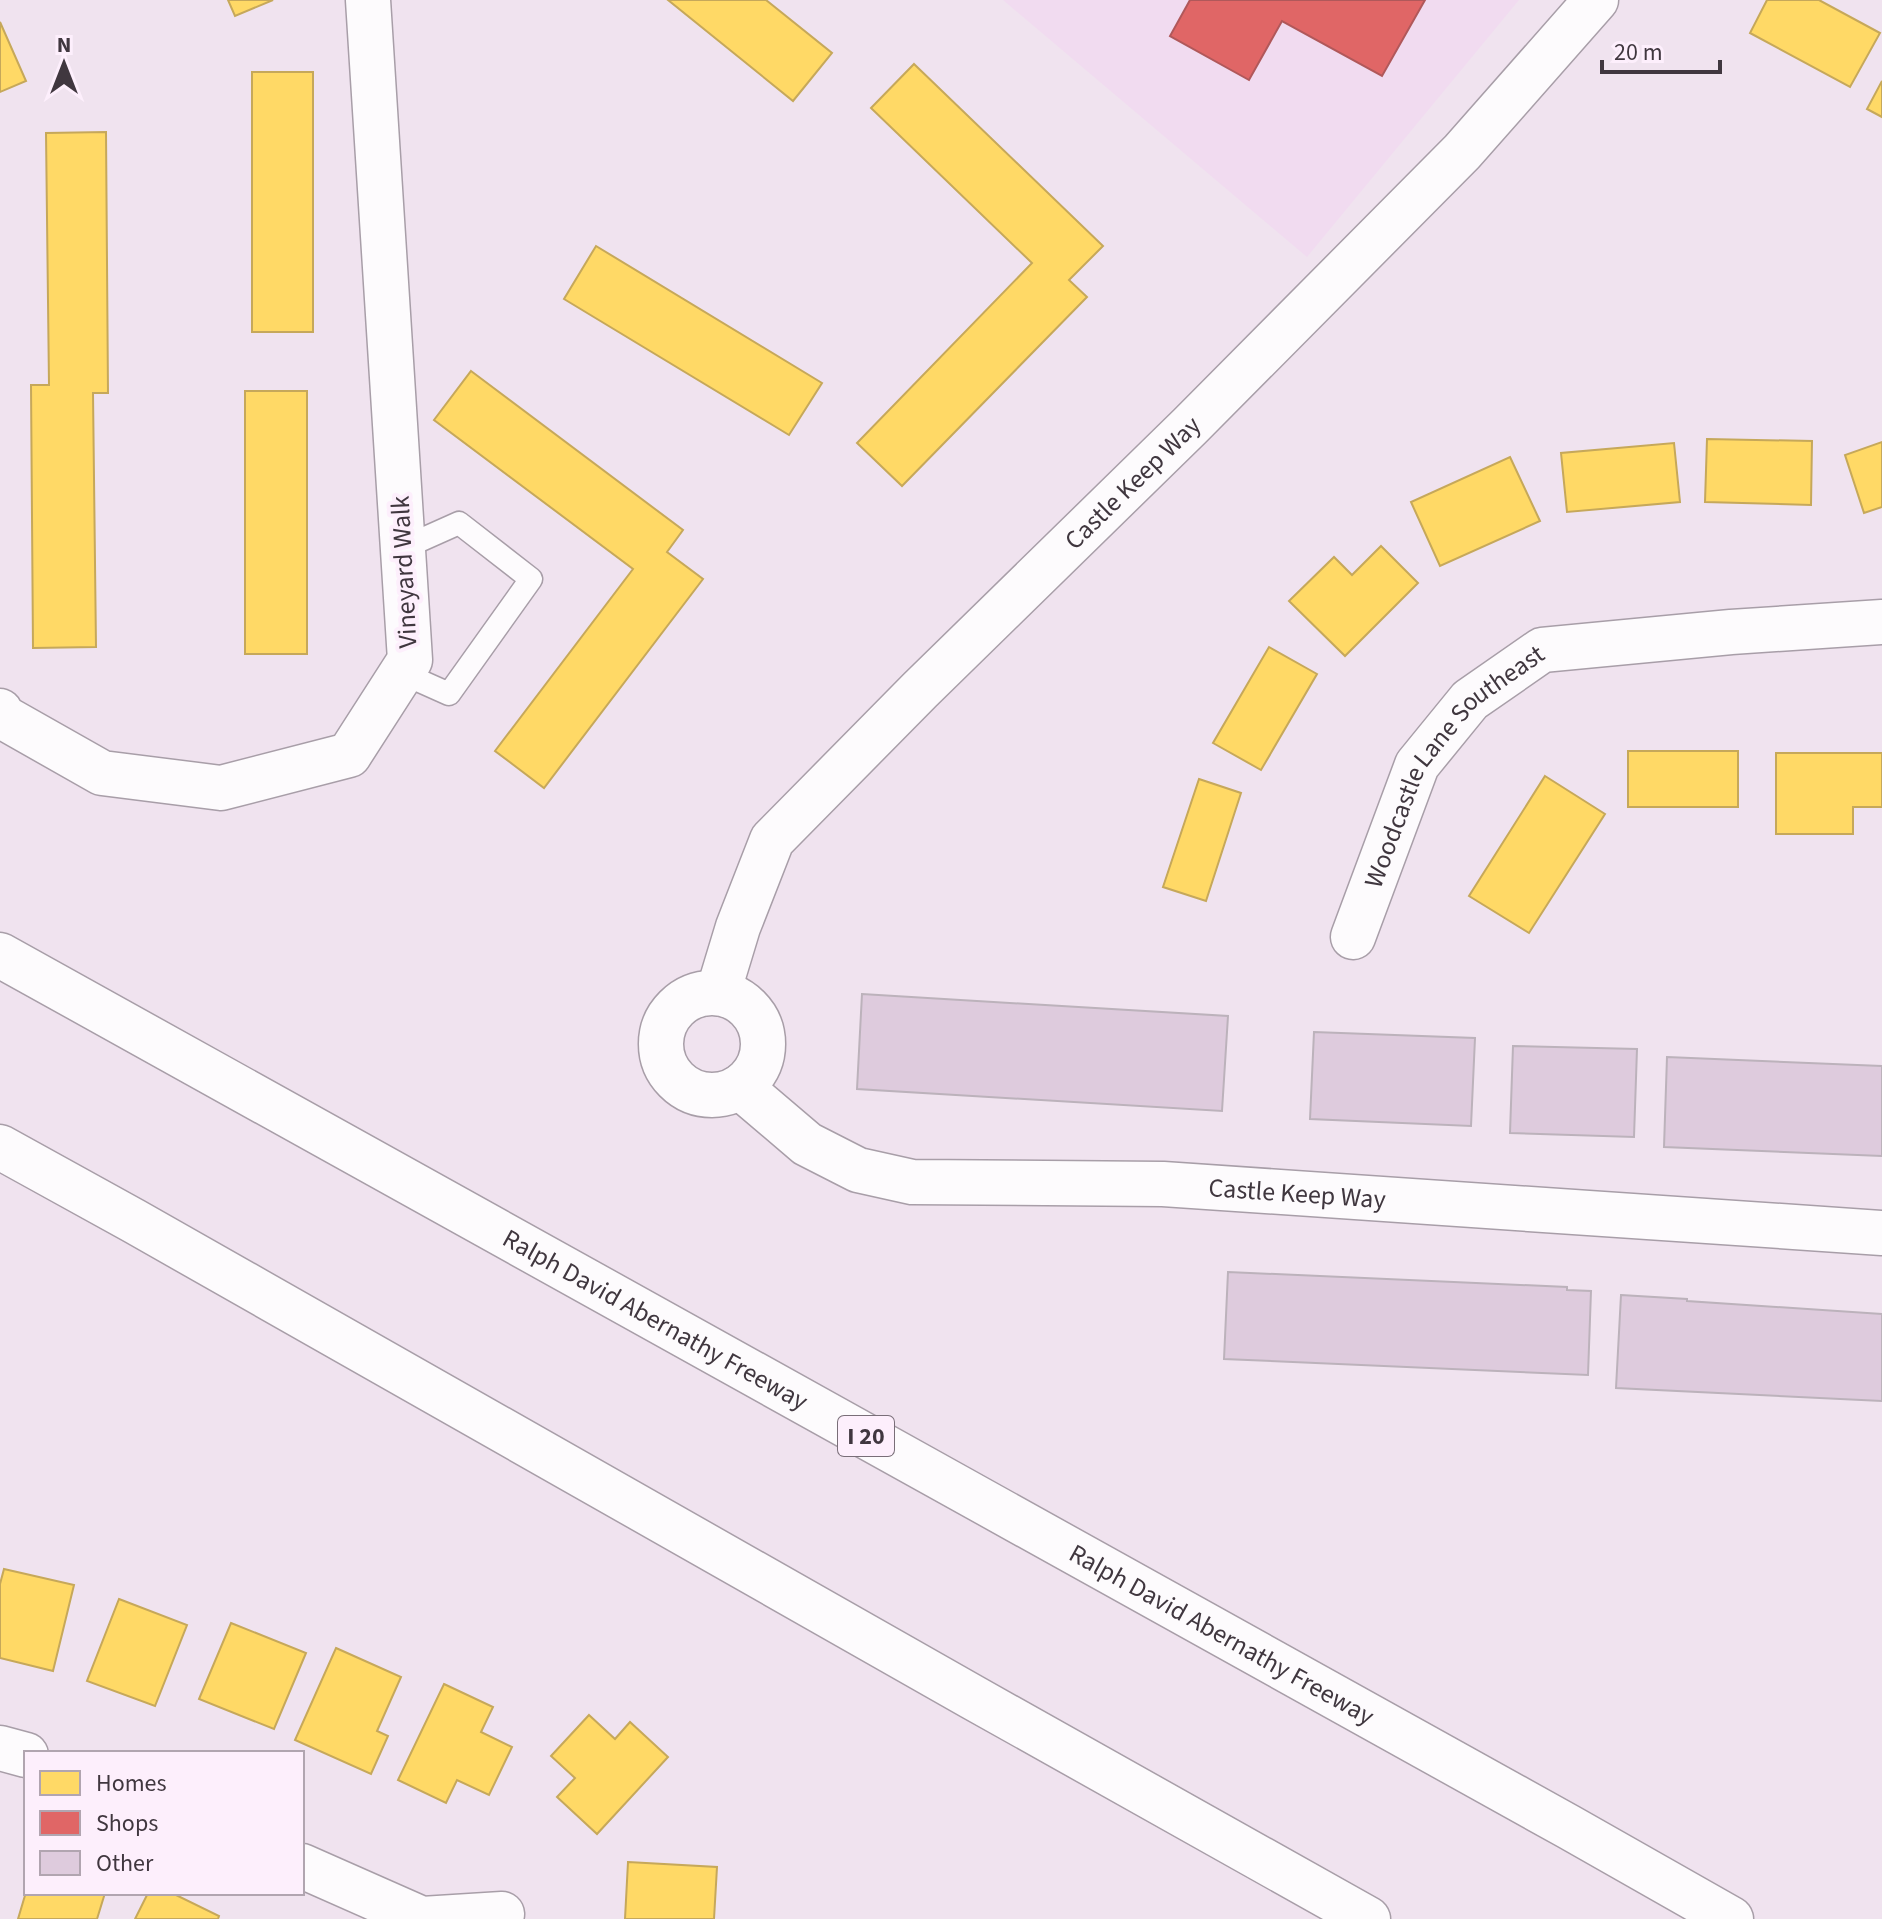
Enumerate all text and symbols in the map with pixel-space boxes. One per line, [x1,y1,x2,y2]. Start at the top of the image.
north arrow [24,24,104,104]
scale bar [1602,24,1720,74]
text: N [57,29,71,61]
text: 20 m [1614,35,1663,70]
street label: Castle Keep Way [1056,407,1209,558]
street label: Vineyard Walk [382,495,426,649]
street label: Woodcastle Lane Southeast [1355,635,1552,893]
street label: Castle Keep Way [1207,1169,1387,1218]
street label: Ralph David Abernathy Freeway [496,1220,815,1419]
road number: I 20 [838,1416,894,1456]
street label: Ralph David Abernathy Freeway [1063,1534,1381,1734]
legend [24,1751,304,1895]
text: Homes [96,1766,167,1801]
text: Shops [96,1806,158,1841]
text: Other [96,1846,154,1881]

